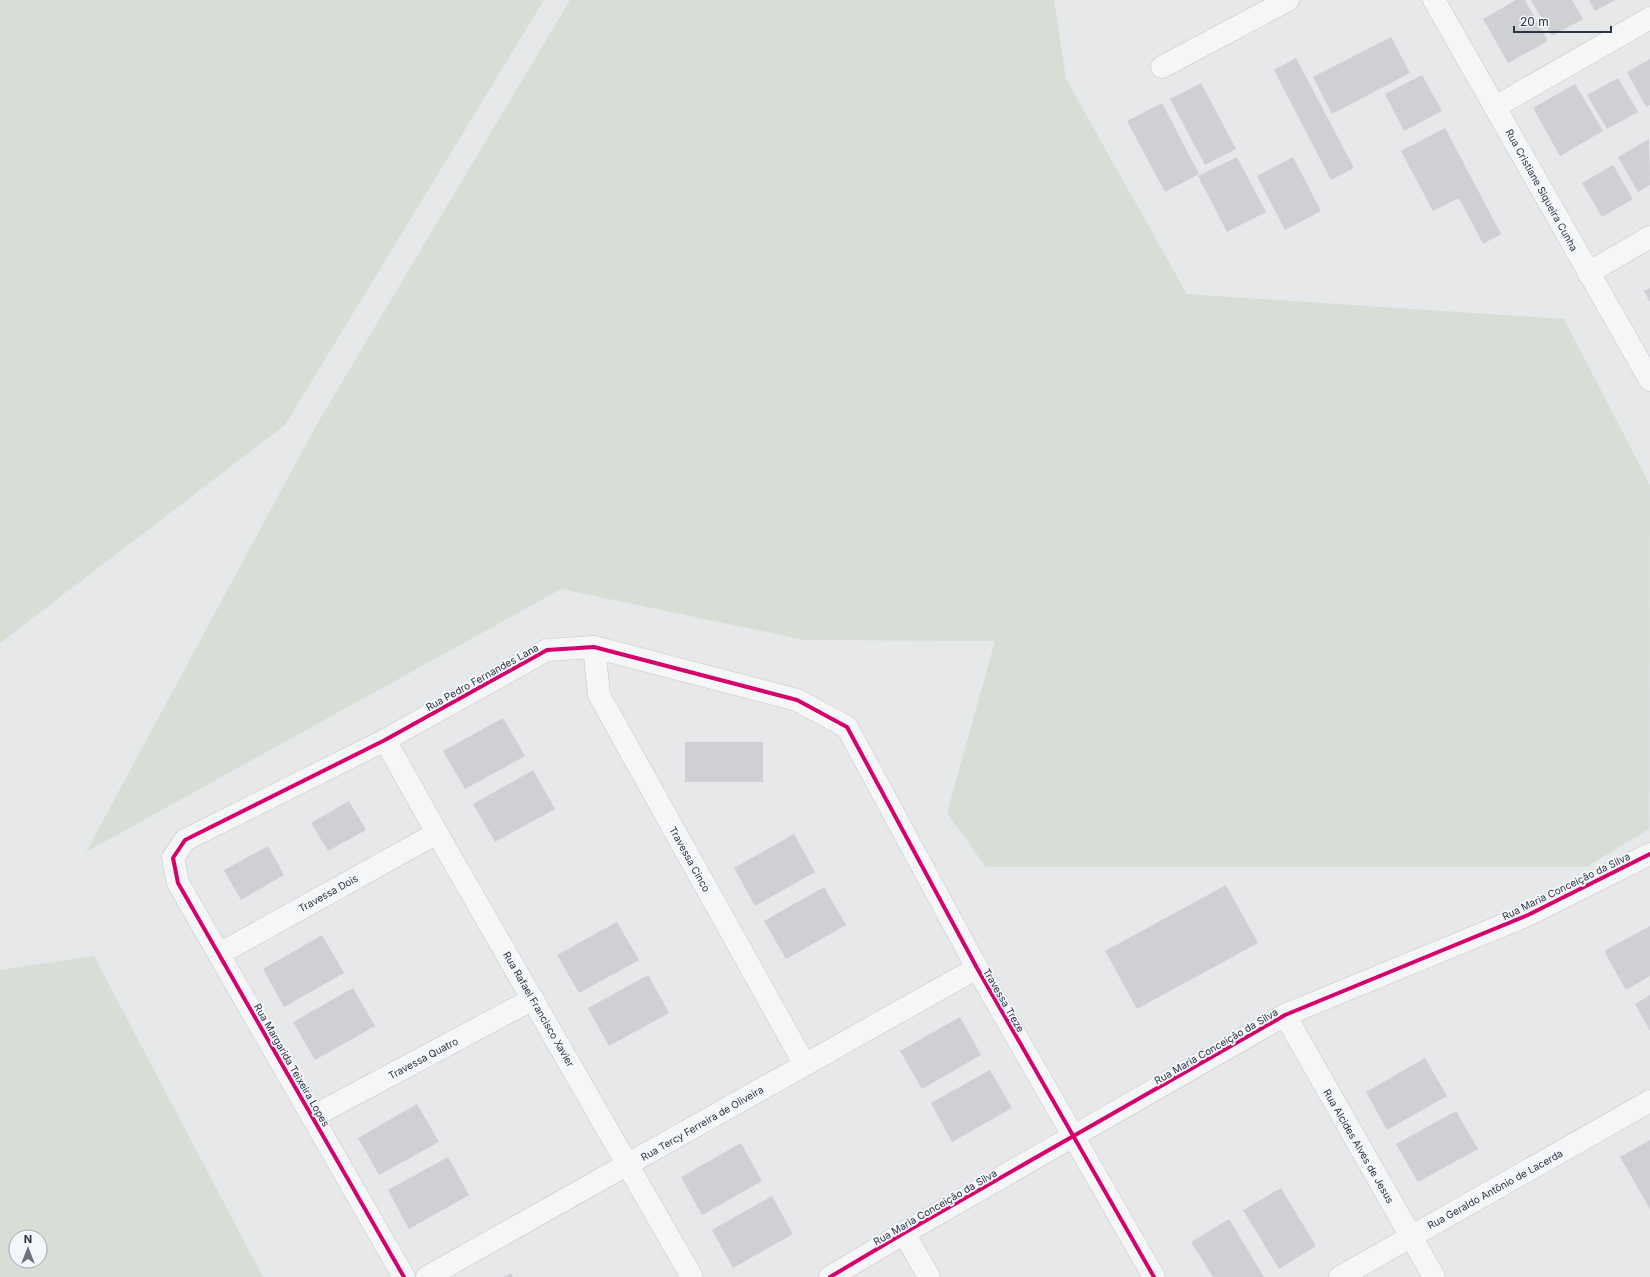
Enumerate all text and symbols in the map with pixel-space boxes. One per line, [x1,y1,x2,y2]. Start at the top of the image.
scale bar [1514,8,1611,34]
text: 20 m [1520,14,1549,29]
street label: Rua Cristiane Siqueira Cunha [1503,127,1581,253]
street label: Rua Pedro Fernandes Lana [424,641,540,713]
street label: Travessa Cinco [667,824,713,894]
street label: Rua Maria Conceição da Silva [1500,850,1632,922]
street label: Travessa Dois [296,872,360,914]
street label: Rua Rafael Francisco Xavier [501,949,577,1069]
street label: Travessa Treze [981,966,1027,1034]
street label: Rua Margarida Teixeira Lopes [252,1001,332,1129]
street label: Rua Maria Conceição da Silva [1152,1006,1280,1086]
street label: Travessa Quatro [386,1035,460,1081]
street label: Rua Tercy Ferreira de Oliveira [639,1083,765,1163]
street label: Rua Alcides Alves de Jesus [1321,1087,1397,1205]
street label: Rua Geraldo Antônio de Lacerda [1425,1147,1565,1231]
street label: Rua Maria Conceição da Silva [871,1167,999,1247]
north arrow [8,1229,48,1269]
text: N [24,1232,32,1246]

